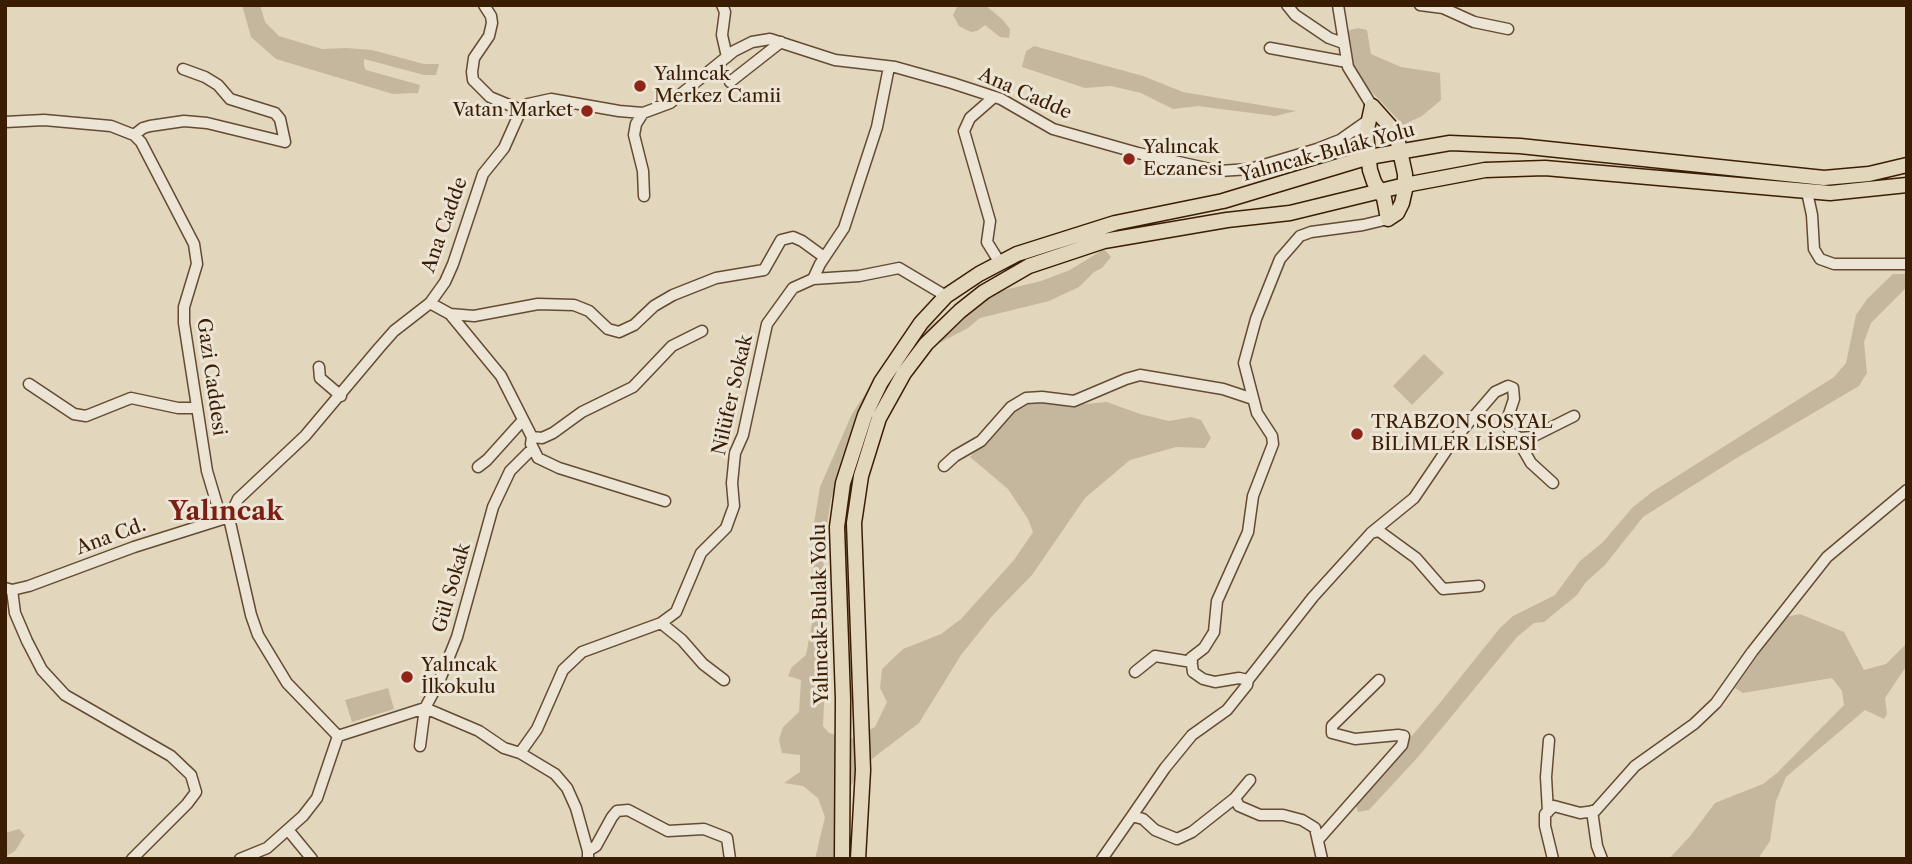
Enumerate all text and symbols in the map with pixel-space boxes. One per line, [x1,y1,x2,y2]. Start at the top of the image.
street label: Ana Cadde [975,63,1075,125]
place label: Yalıncak Merkez Camii [654,64,781,108]
marker: Yalıncak Merkez Camii [632,78,648,94]
place label: Vatan Market [453,100,573,122]
marker: Vatan Market [579,103,595,119]
street label: Yalıncak-Bulak Yolu [1237,119,1417,187]
place label: Yalıncak Eczanesi [1143,137,1222,181]
marker: Yalıncak Eczanesi [1121,151,1137,167]
street label: Ana Cadde [417,174,473,276]
street label: Gazi Caddesi [191,317,231,437]
street label: Nilüfer Sokak [708,332,758,458]
place label: TRABZON SOSYAL BİLİMLER LİSESİ [1371,412,1553,456]
marker: TRABZON SOSYAL BİLİMLER LİSESİ [1349,426,1365,442]
district label: Yalıncak [169,496,283,528]
street label: Ana Cd. [73,514,149,560]
street label: Yalıncak-Bulak Yolu [808,523,834,705]
street label: Gül Sokak [428,541,476,635]
place label: Yalıncak İlkokulu [421,655,497,699]
marker: Yalıncak İlkokulu [399,669,415,685]

